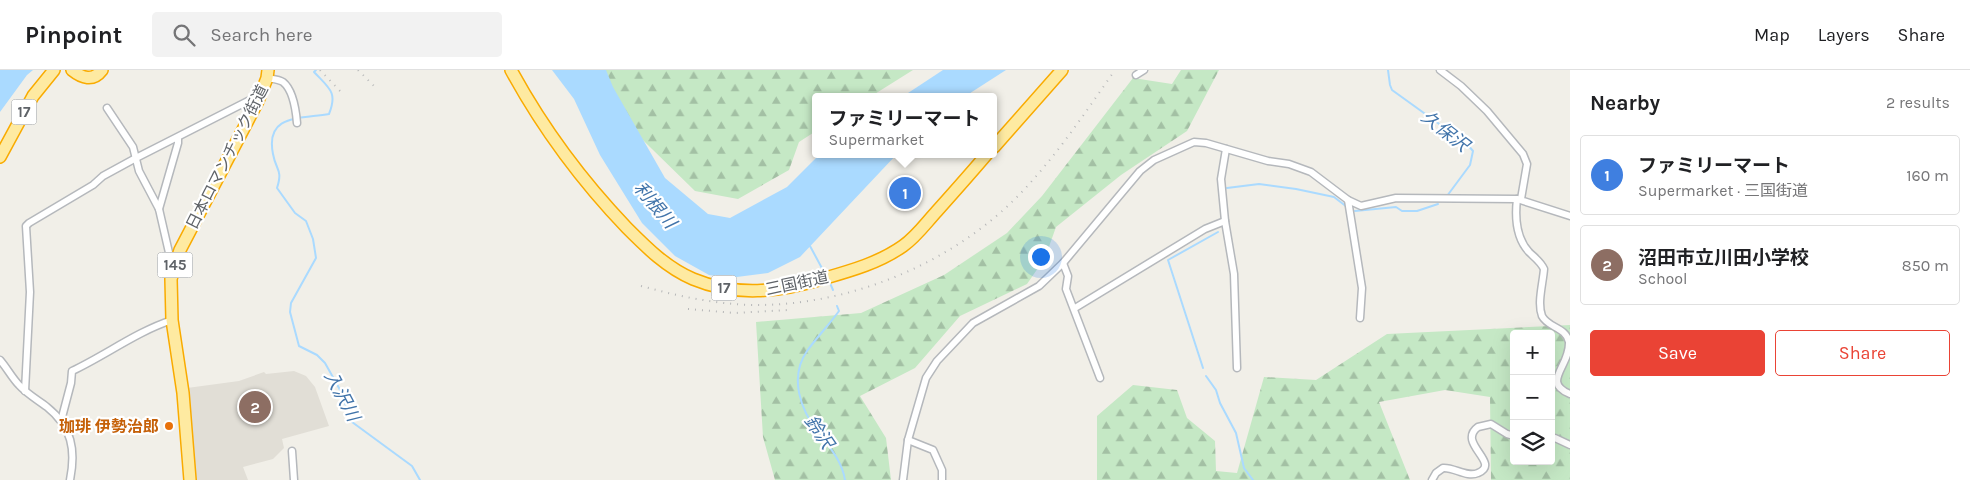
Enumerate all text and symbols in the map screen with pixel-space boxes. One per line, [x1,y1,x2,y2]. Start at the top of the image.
search box [152,12,502,57]
text: Pinpoint [25,21,122,49]
icon: search [170,21,198,49]
text: Search here [210,24,312,46]
text: Map [1754,24,1790,46]
text: Layers [1818,24,1870,46]
text: Share [1898,24,1945,46]
street label: 日本ロマンチック街道 [182,81,272,233]
text: Nearby [1590,91,1660,115]
popup [812,93,997,158]
text: 2 results [1886,93,1950,112]
road number: 17 [12,100,36,124]
water label: 久保沢 [1417,106,1475,158]
text: ファミリーマート [828,108,981,130]
text: Supermarket [828,130,924,149]
text: ファミリーマート [1638,155,1790,177]
text: 1 [1604,166,1610,185]
text: 160 m [1906,166,1949,185]
pin: 1 [889,174,921,212]
water label: 利根川 [629,177,682,234]
text: Supermarket · 三国街道 [1638,181,1808,200]
your location [1028,244,1054,270]
text: 沼田市立川田小学校 [1638,247,1809,269]
road number: 145 [158,252,192,278]
text: 2 [1602,256,1612,275]
text: 850 m [1902,256,1949,275]
street label: 三国街道 [764,267,830,299]
text: School [1638,269,1688,288]
road number: 17 [712,276,736,300]
map controls [1510,330,1555,465]
button: + [1510,330,1555,375]
button: Save [1590,330,1765,376]
button: Share [1775,330,1950,376]
water label: 入沢川 [320,367,365,427]
button: − [1510,375,1555,420]
pin: 2 [239,388,271,426]
water label: 鈴沢 [800,411,839,455]
place label: 珈琲 伊勢治郎 [59,417,159,436]
marker: 珈琲 伊勢治郎 [163,420,175,432]
button: layers [1510,420,1555,465]

